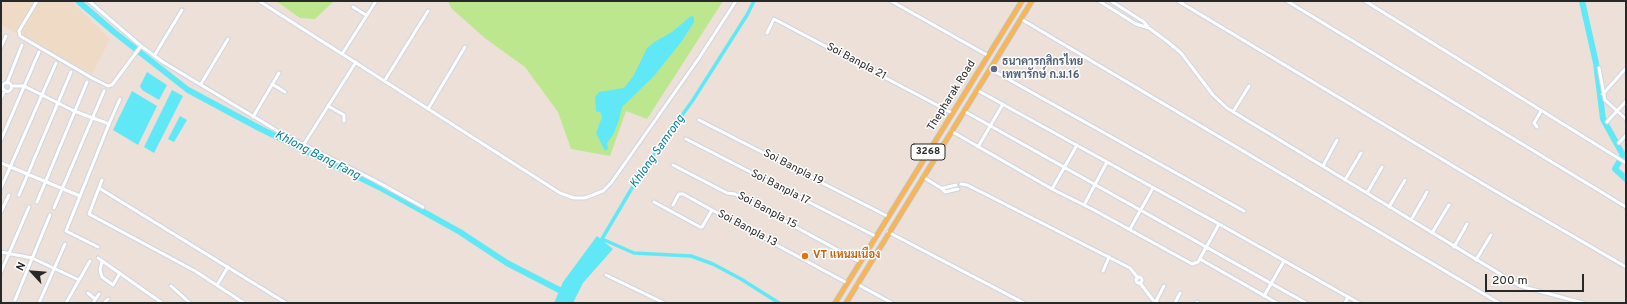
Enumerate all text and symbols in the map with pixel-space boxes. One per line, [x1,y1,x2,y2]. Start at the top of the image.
street label: Soi Banpla 21 [824,41,888,83]
place label: ธนาคารกสิกรไทย เทพารักษ์ ก.ม.16 [1002,56,1083,82]
street label: Thepharak Road [925,58,979,134]
marker: ธนาคารกสิกรไทย เทพารักษ์ ก.ม.16 [989,64,999,74]
water label: Khlong Samrong [627,113,689,191]
water label: Khlong Bang Fang [272,128,362,184]
road number: 3268 [911,144,945,160]
street label: Soi Banpla 19 [761,147,825,189]
street label: Soi Banpla 17 [748,167,812,209]
street label: Soi Banpla 15 [735,190,799,232]
street label: Soi Banpla 13 [715,208,779,250]
place label: VT แหนมเนือง [813,249,880,263]
marker: VT แหนมเนือง [800,251,810,261]
north arrow [12,252,52,292]
text: N [13,260,29,273]
scale bar [1487,266,1586,292]
text: 200 m [1492,273,1528,289]

